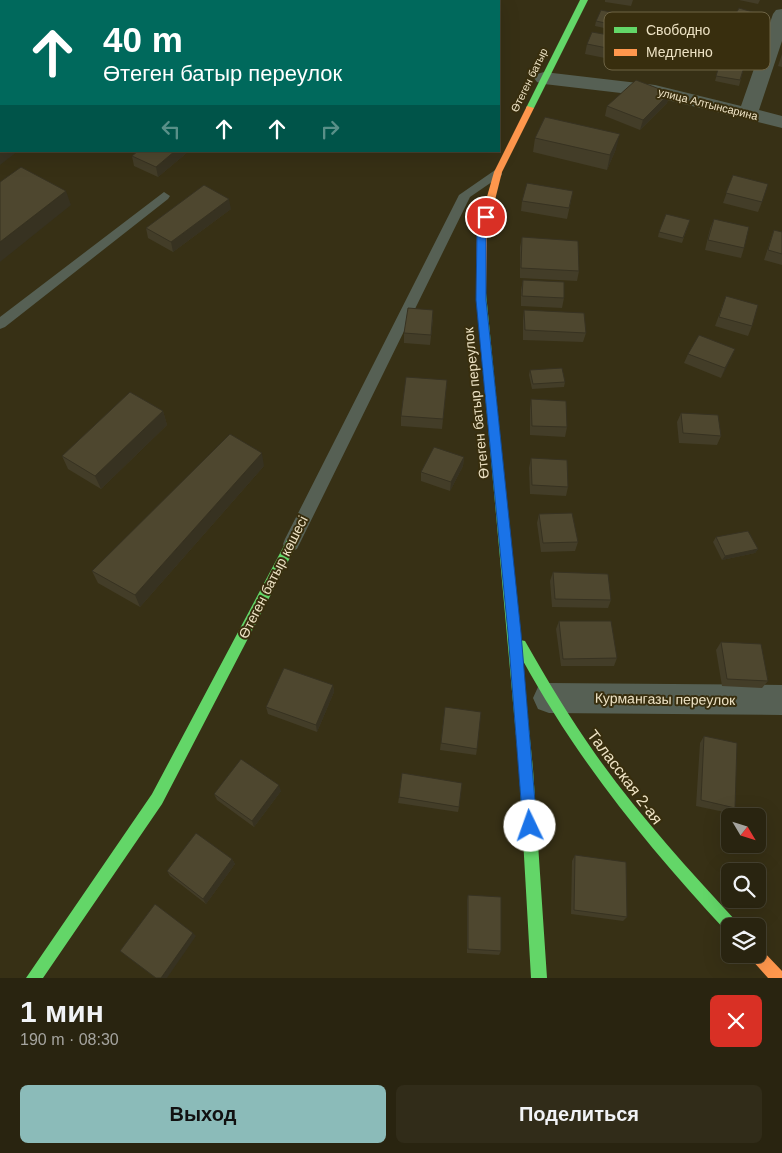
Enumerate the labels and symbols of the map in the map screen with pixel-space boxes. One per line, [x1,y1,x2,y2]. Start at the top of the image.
legend [604,12,770,70]
text: Свободно [646,22,711,38]
text: Медленно [646,44,713,60]
street label: Өтеген батыр [508,46,550,114]
street label: улица Алтынсарина [657,86,760,122]
pin [465,196,507,238]
street label: Өтеген батыр переулок [460,326,492,480]
street label: Өтеген батыр көшесі [235,513,311,641]
street label: Курмангазы переулок [595,690,736,708]
street label: Таласская 2-ая [584,727,666,827]
position arrow [503,799,555,851]
north arrow [721,808,766,852]

